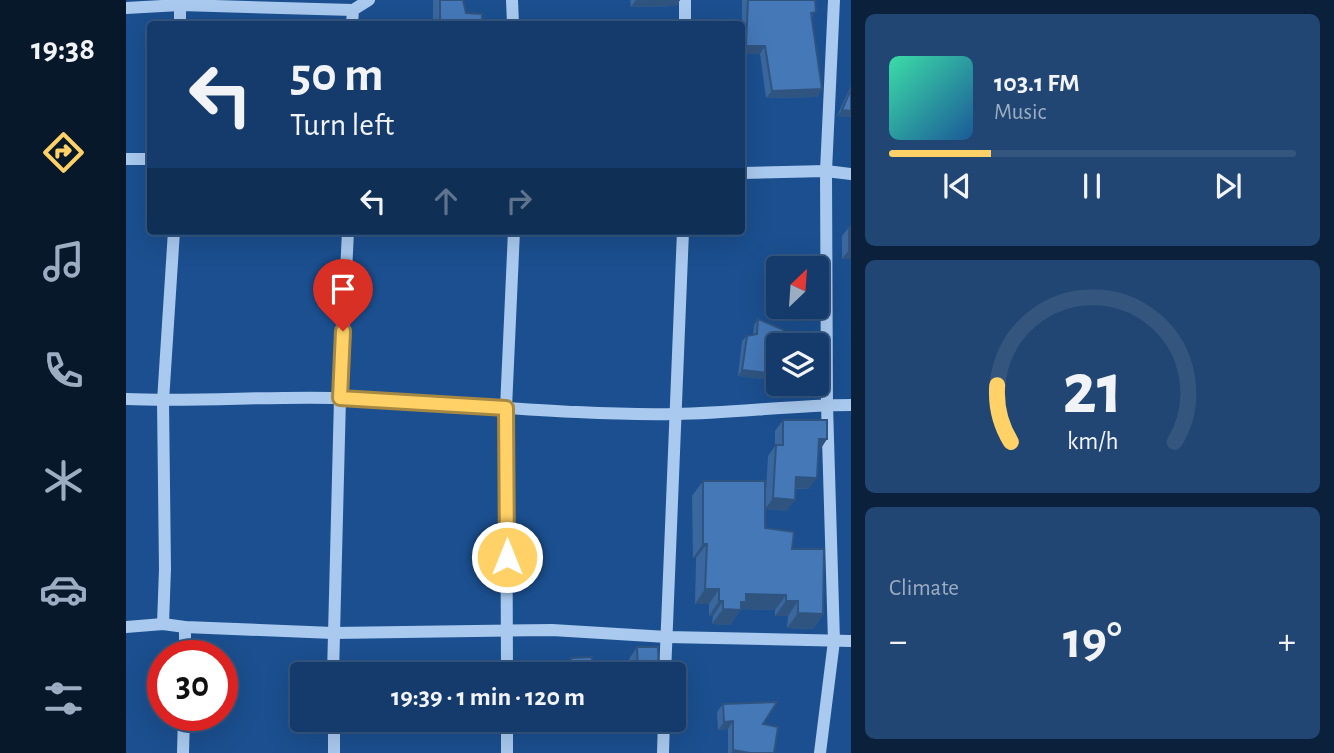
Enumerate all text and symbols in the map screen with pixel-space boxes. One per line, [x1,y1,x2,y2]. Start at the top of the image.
text: 19:38 [31,33,95,65]
icon: left [175,49,266,140]
text: 50 m [290,51,384,100]
text: 103.1 FM [994,70,1080,96]
text: Music [994,101,1046,124]
text: Turn left [290,109,394,141]
icon: directions [39,128,88,177]
icon: previous [938,167,976,205]
icon: pause [1073,167,1111,205]
icon: next [1209,167,1247,205]
icon: left [354,182,392,220]
icon: ahead [427,182,465,220]
icon: right [500,182,538,220]
icon: music [39,237,88,286]
north arrow [766,256,830,318]
map controls [766,256,829,396]
pin [313,259,373,331]
icon: arrive [324,270,362,308]
button: layers [766,333,829,396]
icon: phone [39,346,88,395]
text: 21 [1062,355,1123,428]
text: km/h [1067,429,1118,454]
icon: climate [39,456,88,505]
position arrow [470,520,544,594]
icon: car [39,565,88,614]
text: Climate [889,577,959,600]
text: 19° [1063,615,1122,667]
text: − [889,623,907,661]
text: + [1278,623,1296,661]
speed limit sign: 30 [147,640,238,731]
icon: filters [39,674,88,723]
text: 19:39 · 1 min · 120 m [391,684,585,710]

